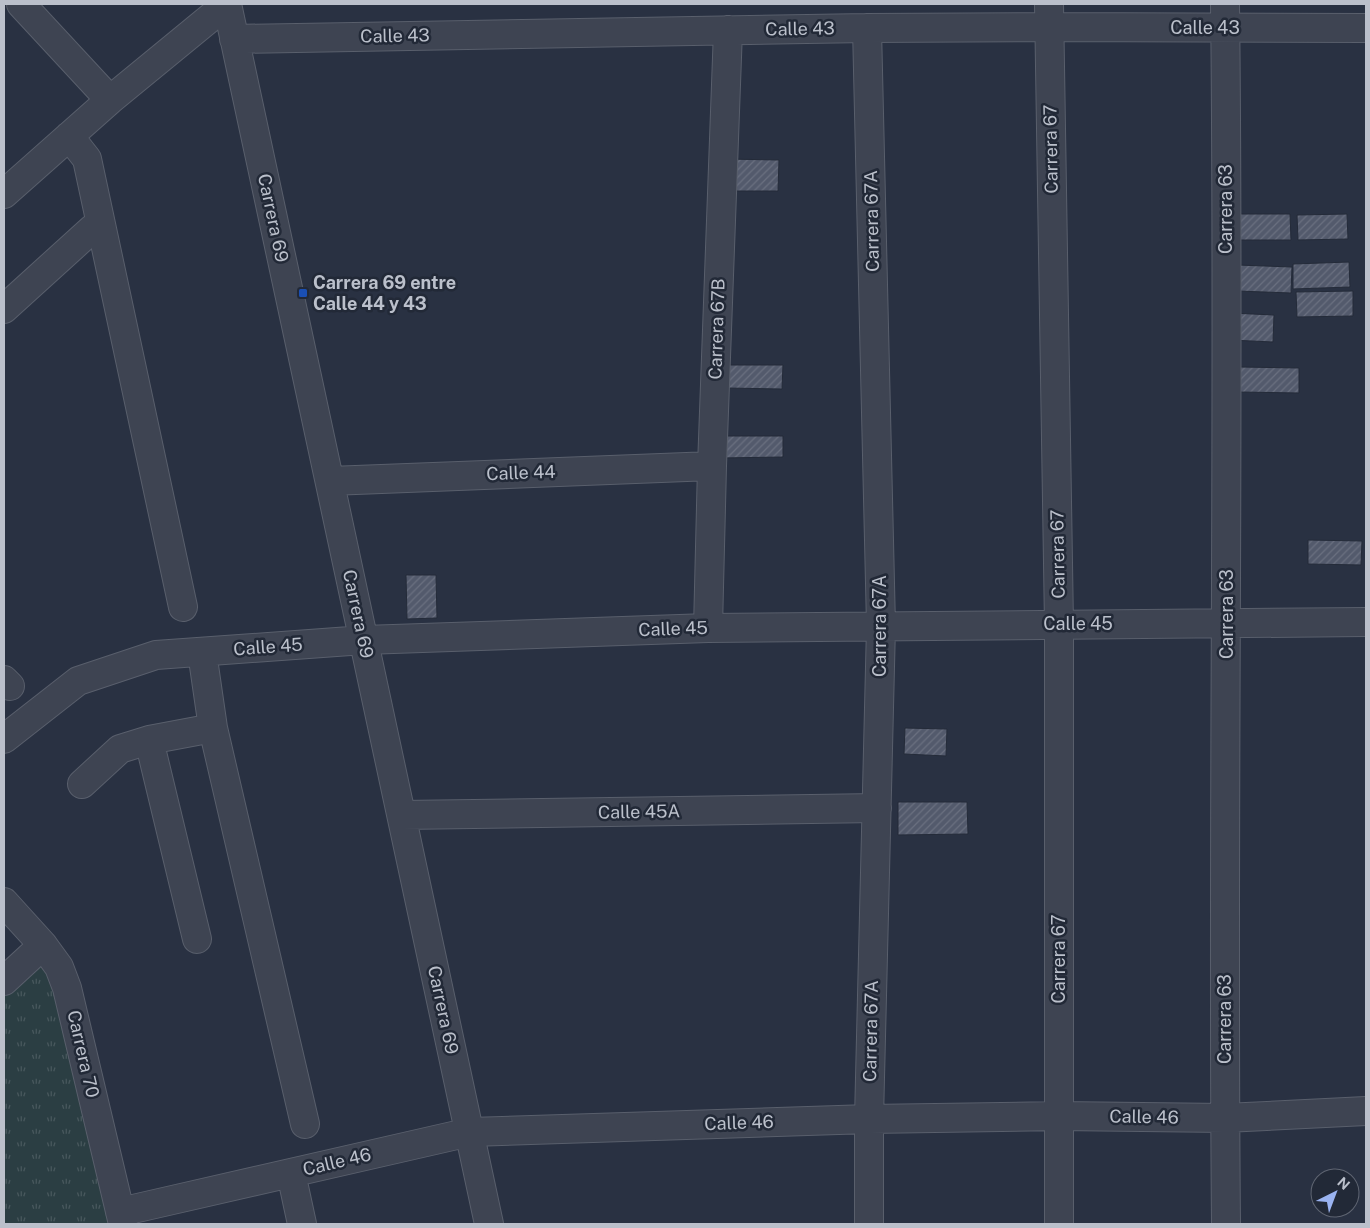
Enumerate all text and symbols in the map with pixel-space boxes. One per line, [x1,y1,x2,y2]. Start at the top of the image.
street label: Calle 43 [765,17,835,40]
street label: Calle 43 [1170,17,1240,38]
street label: Calle 43 [360,24,430,47]
street label: Carrera 67 [1039,104,1062,194]
street label: Carrera 63 [1215,164,1236,254]
street label: Carrera 67A [860,170,883,272]
street label: Carrera 69 [254,172,293,264]
place label: Carrera 69 entre Calle 44 y 43 [313,272,456,314]
street label: Carrera 67B [704,278,729,380]
marker: Carrera 69 entre Calle 44 y 43 [297,287,309,299]
street label: Calle 44 [486,461,556,484]
street label: Carrera 67 [1046,509,1069,599]
street label: Carrera 69 [339,568,378,660]
street label: Carrera 63 [1216,569,1237,659]
street label: Carrera 67A [869,575,890,677]
street label: Calle 45 [1043,613,1113,634]
street label: Calle 45 [638,617,708,640]
street label: Calle 45 [233,634,303,659]
street label: Calle 45A [598,800,681,823]
street label: Carrera 67 [1048,914,1069,1004]
street label: Carrera 69 [424,964,463,1056]
street label: Carrera 63 [1214,974,1235,1064]
street label: Carrera 67A [859,980,882,1082]
street label: Carrera 70 [63,1008,104,1100]
street label: Calle 46 [1109,1105,1179,1128]
street label: Calle 46 [704,1111,774,1134]
street label: Calle 46 [301,1143,373,1180]
north arrow [1310,1168,1360,1218]
text: N [1334,1174,1353,1193]

